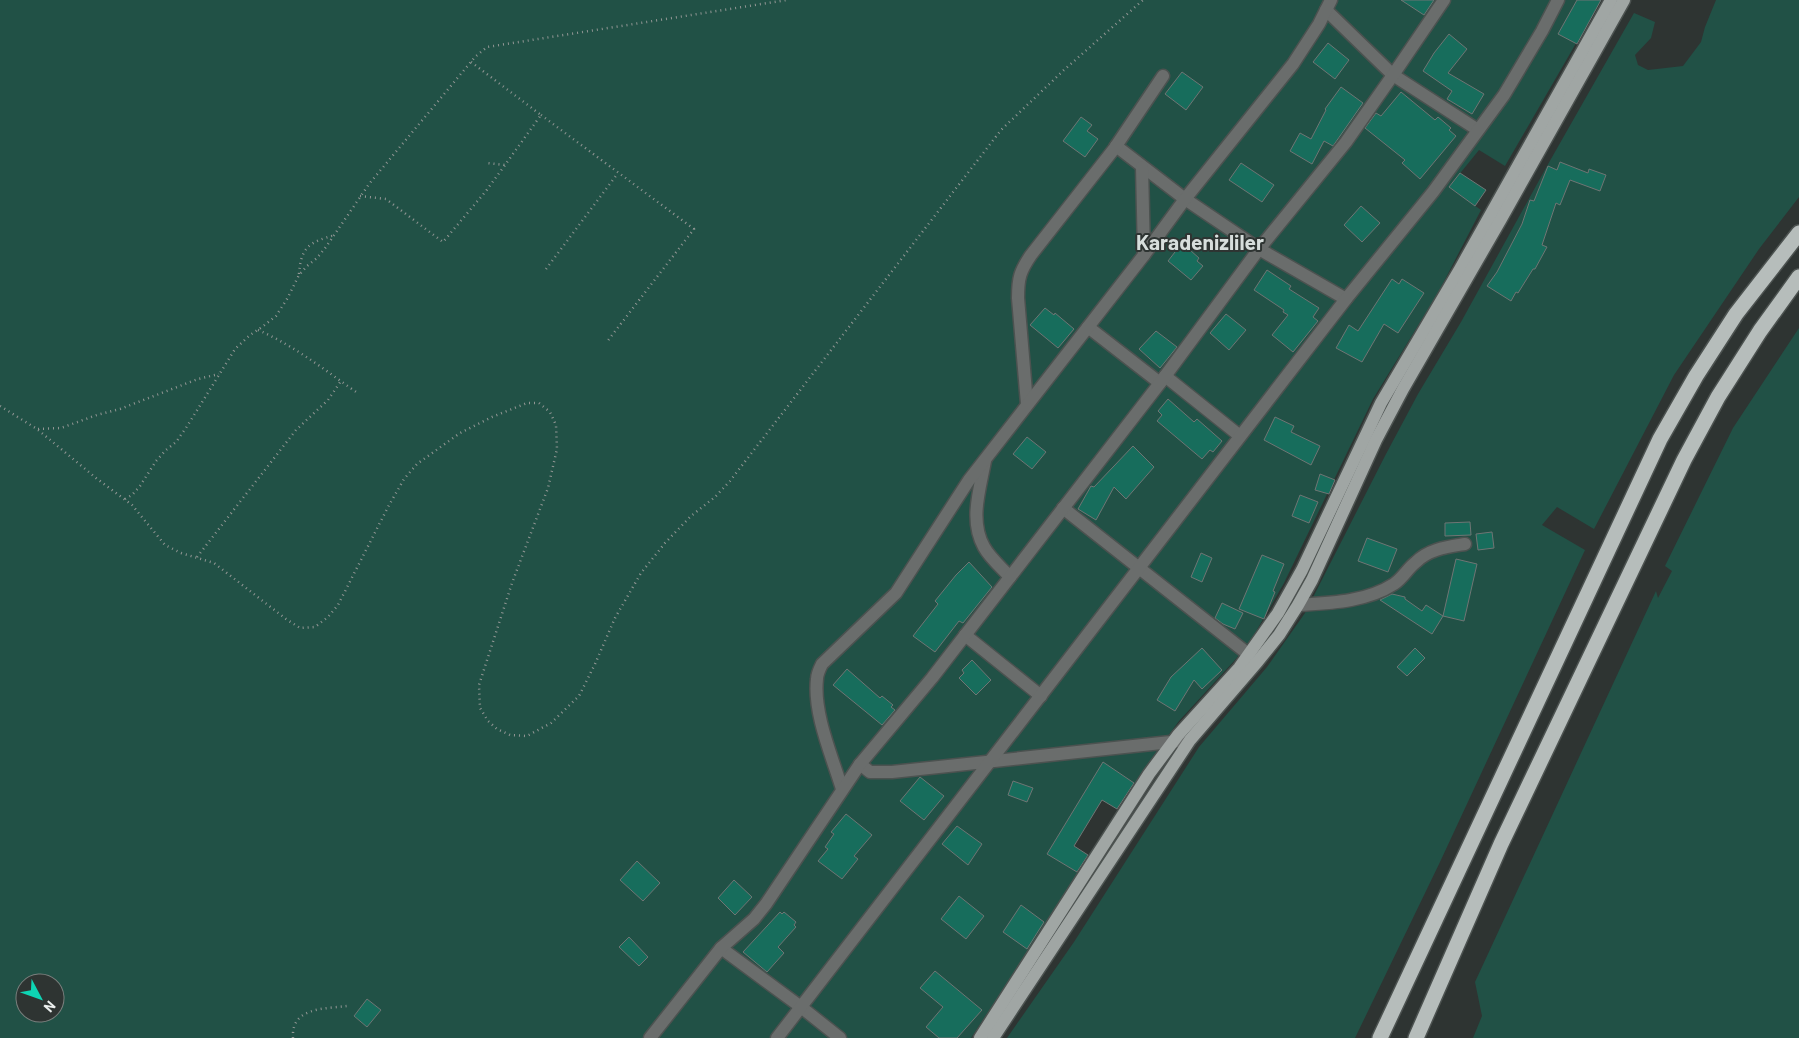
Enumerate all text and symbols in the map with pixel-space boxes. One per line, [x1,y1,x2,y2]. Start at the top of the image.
district label: Karadenizliler [1136,229,1264,254]
north arrow [15,973,65,1023]
text: N [41,998,60,1016]

